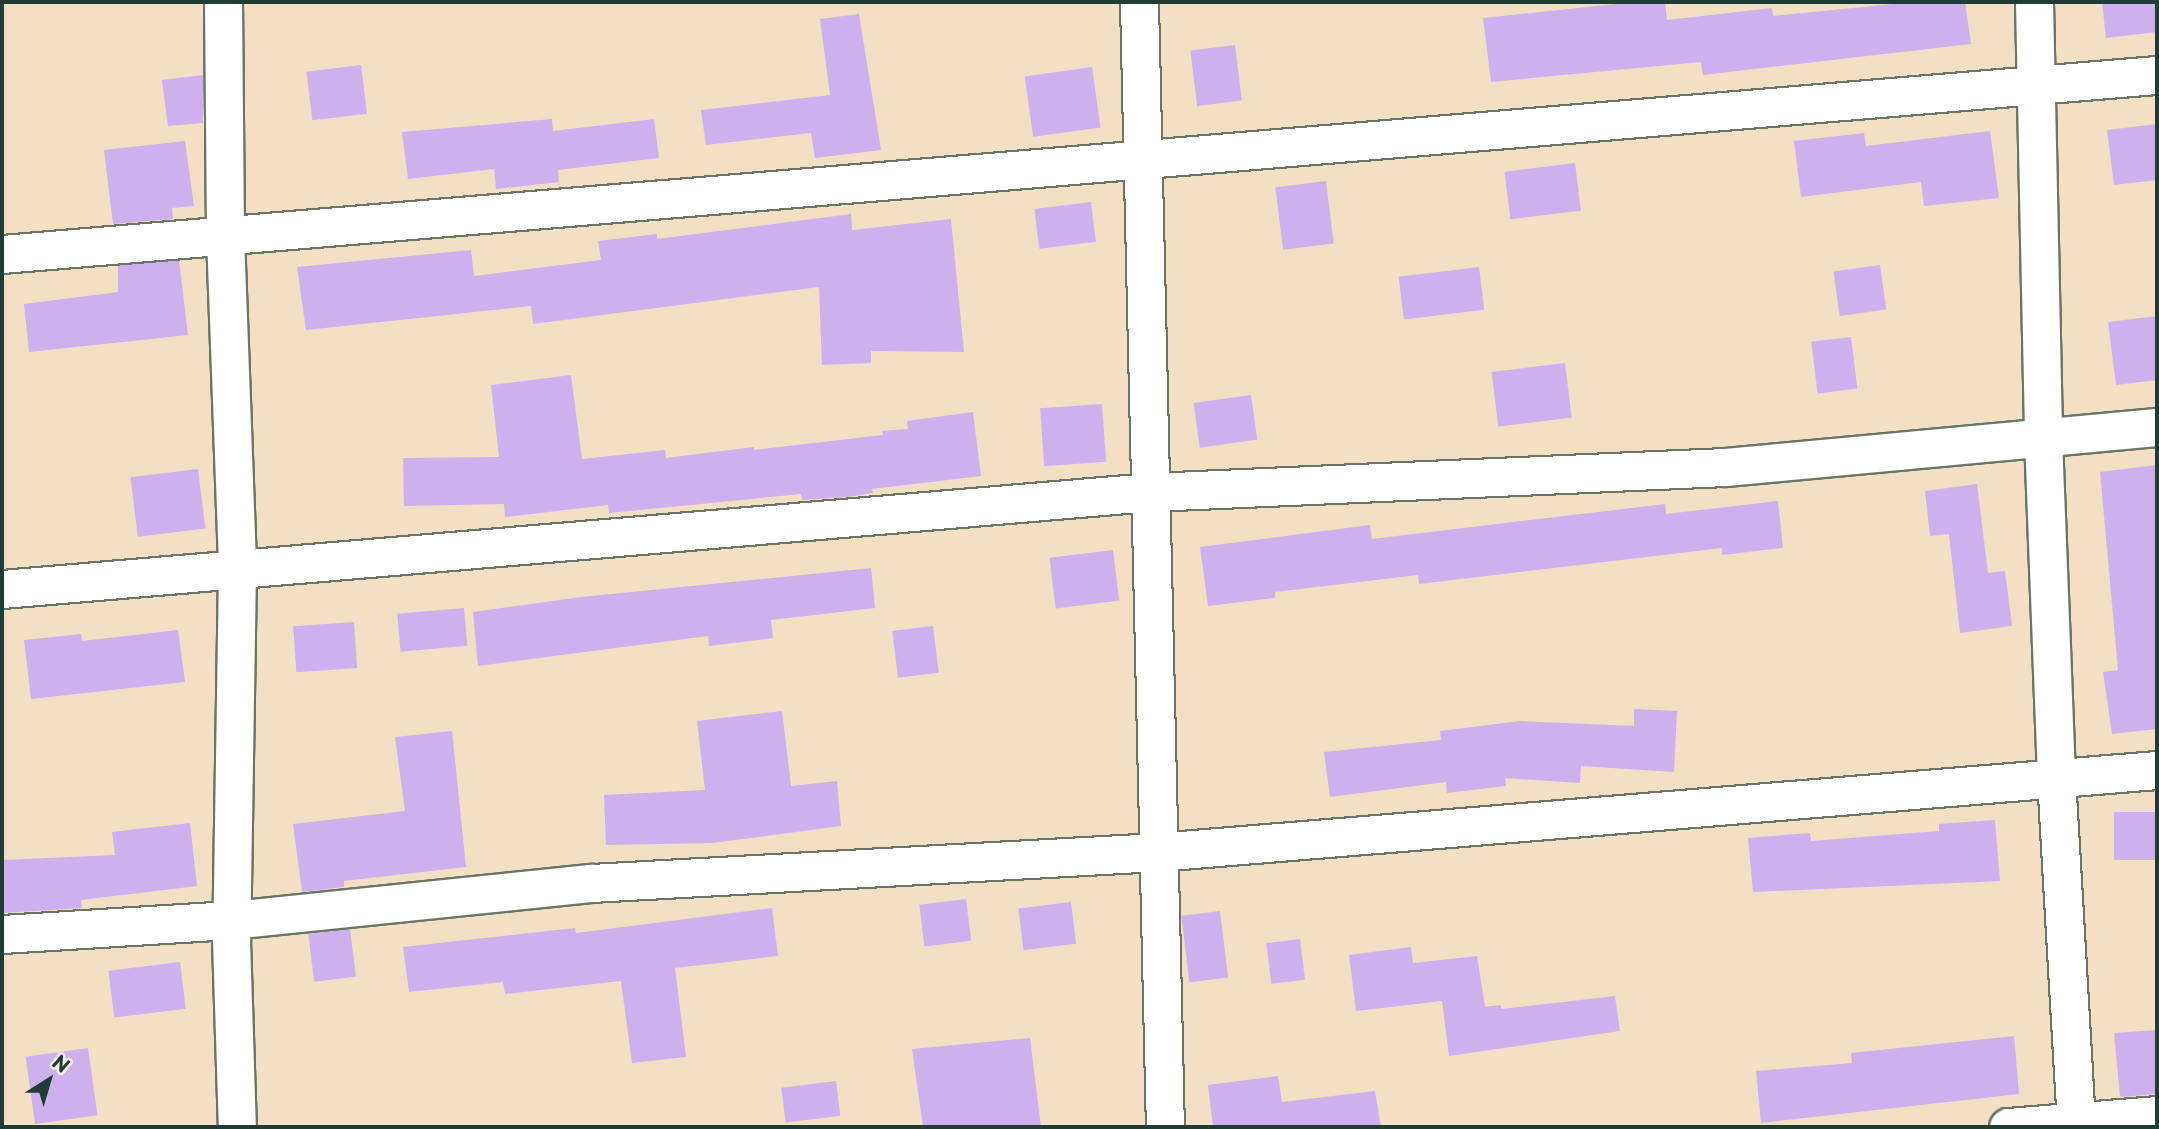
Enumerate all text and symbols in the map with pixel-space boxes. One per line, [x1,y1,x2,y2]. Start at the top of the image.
north arrow [14,1045,84,1115]
text: N [47,1048,76,1079]

